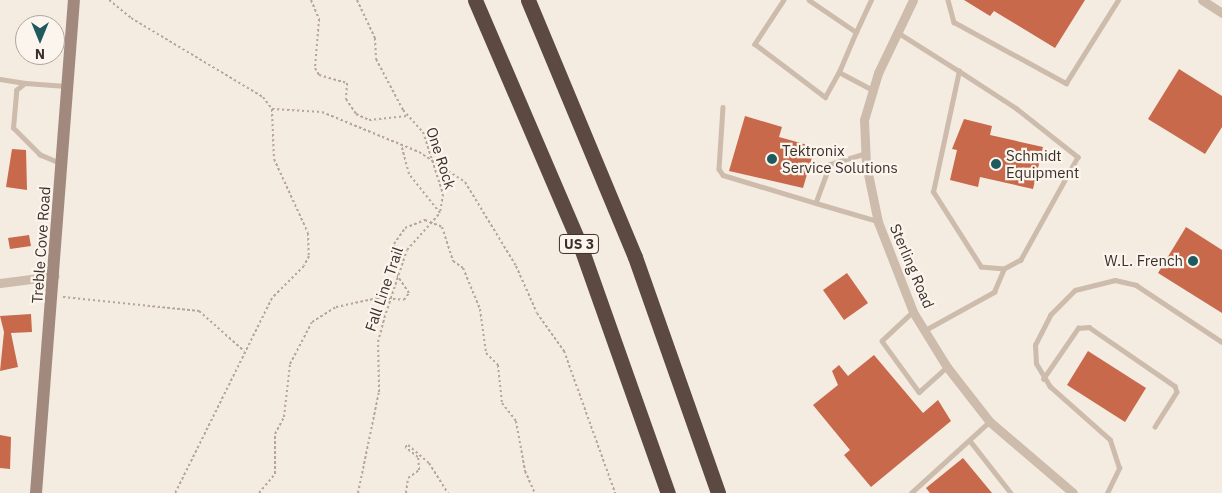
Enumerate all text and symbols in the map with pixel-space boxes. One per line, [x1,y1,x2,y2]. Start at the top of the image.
north arrow [15,15,65,65]
text: N [35,45,45,63]
street label: One Rock [423,125,459,191]
place label: Tektronix Service Solutions [782,141,898,176]
place label: Schmidt Equipment [1006,146,1079,181]
marker: Tektronix Service Solutions [766,153,778,165]
marker: Schmidt Equipment [990,158,1002,170]
street label: Treble Cove Road [28,186,54,304]
street label: Sterling Road [886,221,938,311]
road number: US 3 [558,232,600,255]
street label: Fall Line Trail [361,244,407,334]
place label: W.L. French [1104,252,1183,270]
marker: W.L. French [1187,255,1199,267]

